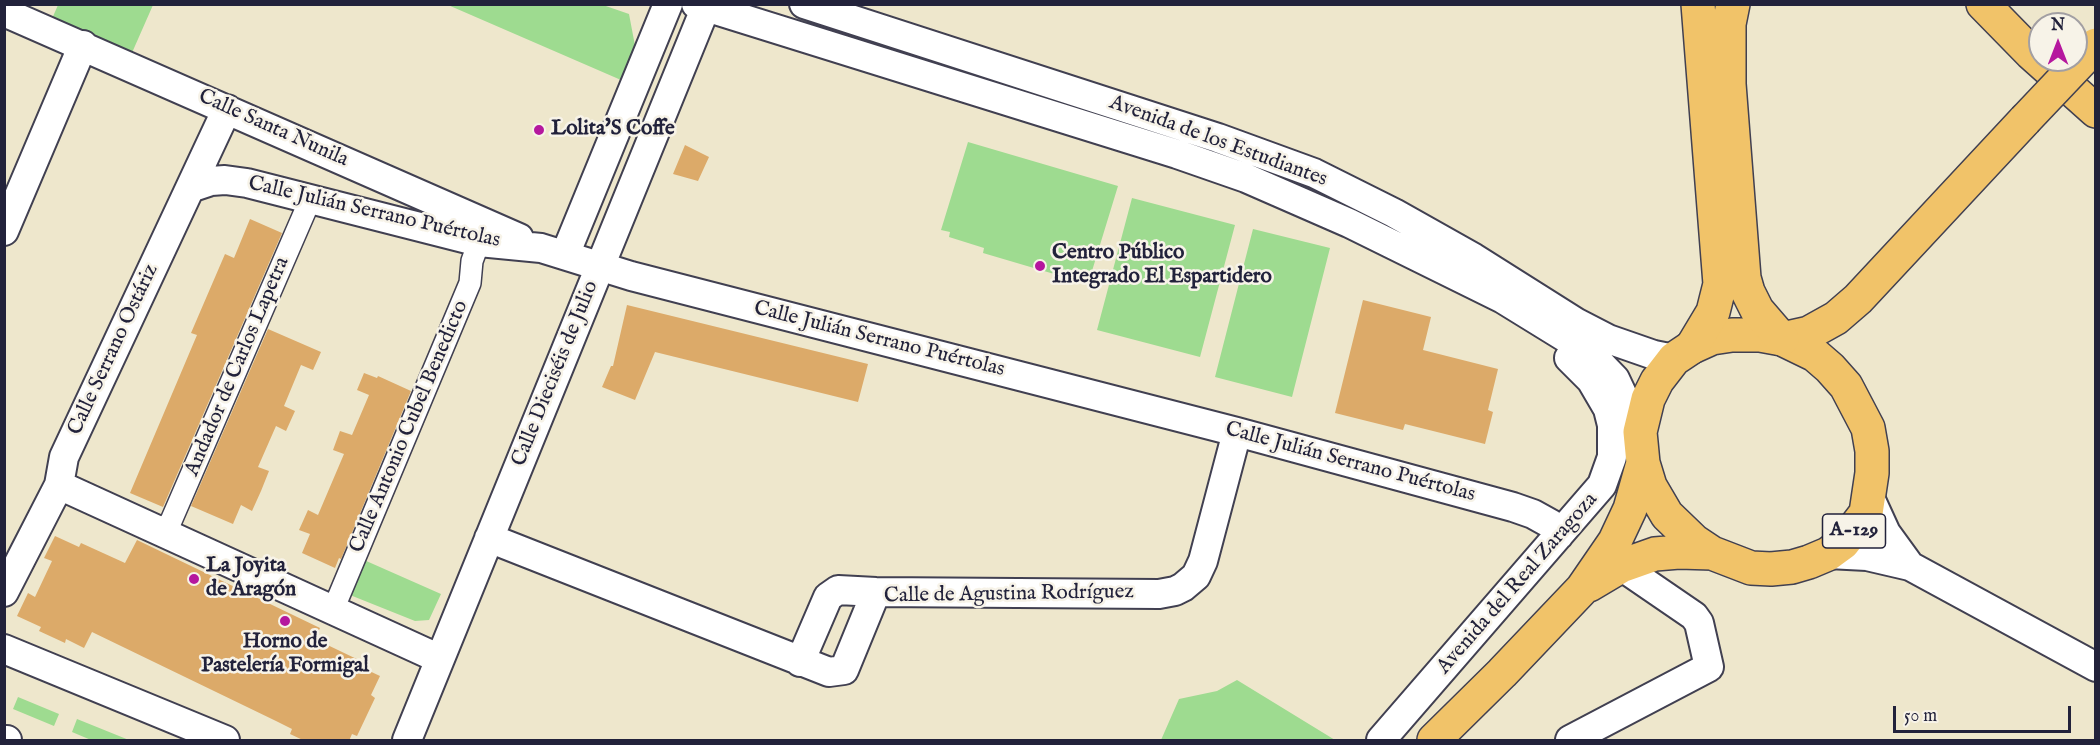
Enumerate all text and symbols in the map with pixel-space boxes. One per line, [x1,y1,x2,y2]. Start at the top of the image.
north arrow [2028,12,2088,72]
text: N [2051,16,2065,36]
street label: Calle Santa Nunila [194,85,352,173]
street label: Avenida de los Estudiantes [1106,91,1330,193]
place label: Lolita'S Coffe [551,117,675,143]
marker: Lolita'S Coffe [532,123,546,137]
street label: Calle Julián Serrano Puértolas [246,172,502,254]
place label: Centro Público Integrado El Espartidero [1052,241,1272,291]
street label: Andador de Carlos Lapetra [180,254,296,480]
marker: Centro Público Integrado El Espartidero [1033,259,1047,273]
street label: Calle Serrano Ostáriz [63,260,165,440]
street label: Calle Dieciséis de Julio [507,278,605,470]
street label: Calle Antonio Cubel Benedicto [345,297,475,557]
street label: Calle Julián Serrano Puértolas [751,297,1007,383]
street label: Calle Julián Serrano Puértolas [1222,417,1478,509]
street label: Avenida del Real Zaragoza [1432,488,1604,680]
road number: A-129 [1822,514,1886,548]
place label: La Joyita de Aragón [206,554,296,604]
marker: La Joyita de Aragón [187,572,201,586]
street label: Calle de Agustina Rodríguez [884,580,1134,610]
marker: Horno de Pastelería Formigal [278,614,292,628]
place label: Horno de Pastelería Formigal [201,630,369,680]
scale bar [1896,694,2074,732]
text: 50 m [1904,705,1937,728]

